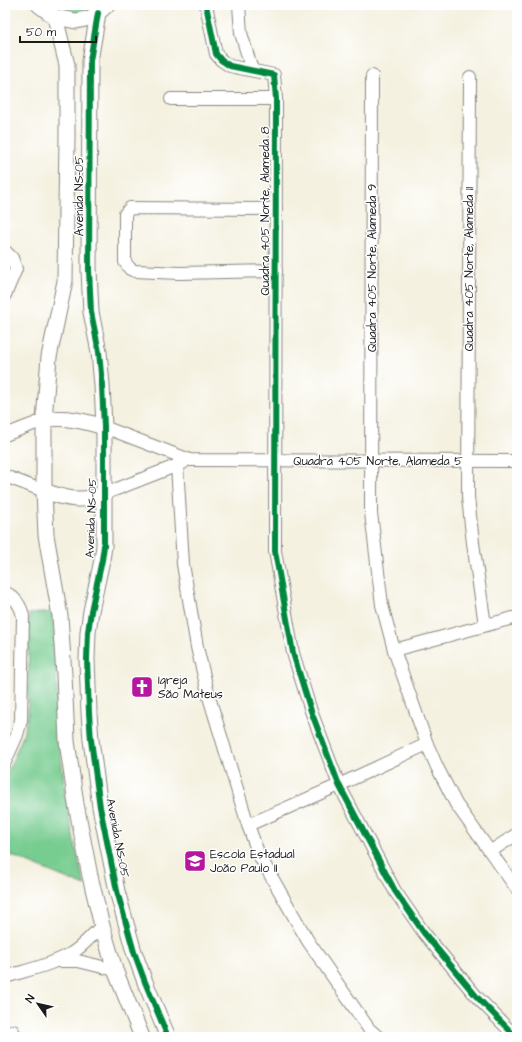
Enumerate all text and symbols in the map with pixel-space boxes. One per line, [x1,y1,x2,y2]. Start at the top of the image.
scale bar [20,18,96,44]
text: 50 m [26,24,57,41]
street label: Quadra 405 Norte, Alameda 8 [257,126,274,296]
street label: Avenida NS-05 [71,155,88,236]
street label: Quadra 405 Norte, Alameda 9 [364,184,381,352]
street label: Quadra 405 Norte, Alameda 11 [461,186,478,351]
street label: Quadra 405 Norte, Alameda 5 [293,453,463,470]
street label: Avenida NS-05 [82,477,101,558]
place label: Igreja São Mateus [158,672,223,703]
church icon: Igreja São Mateus [129,674,155,700]
street label: Avenida NS-05 [102,797,134,880]
place label: Escola Estadual João Paulo II [210,846,295,877]
school or university icon: Escola Estadual João Paulo II [182,848,208,874]
north arrow [18,984,58,1024]
text: N [22,992,38,1006]

